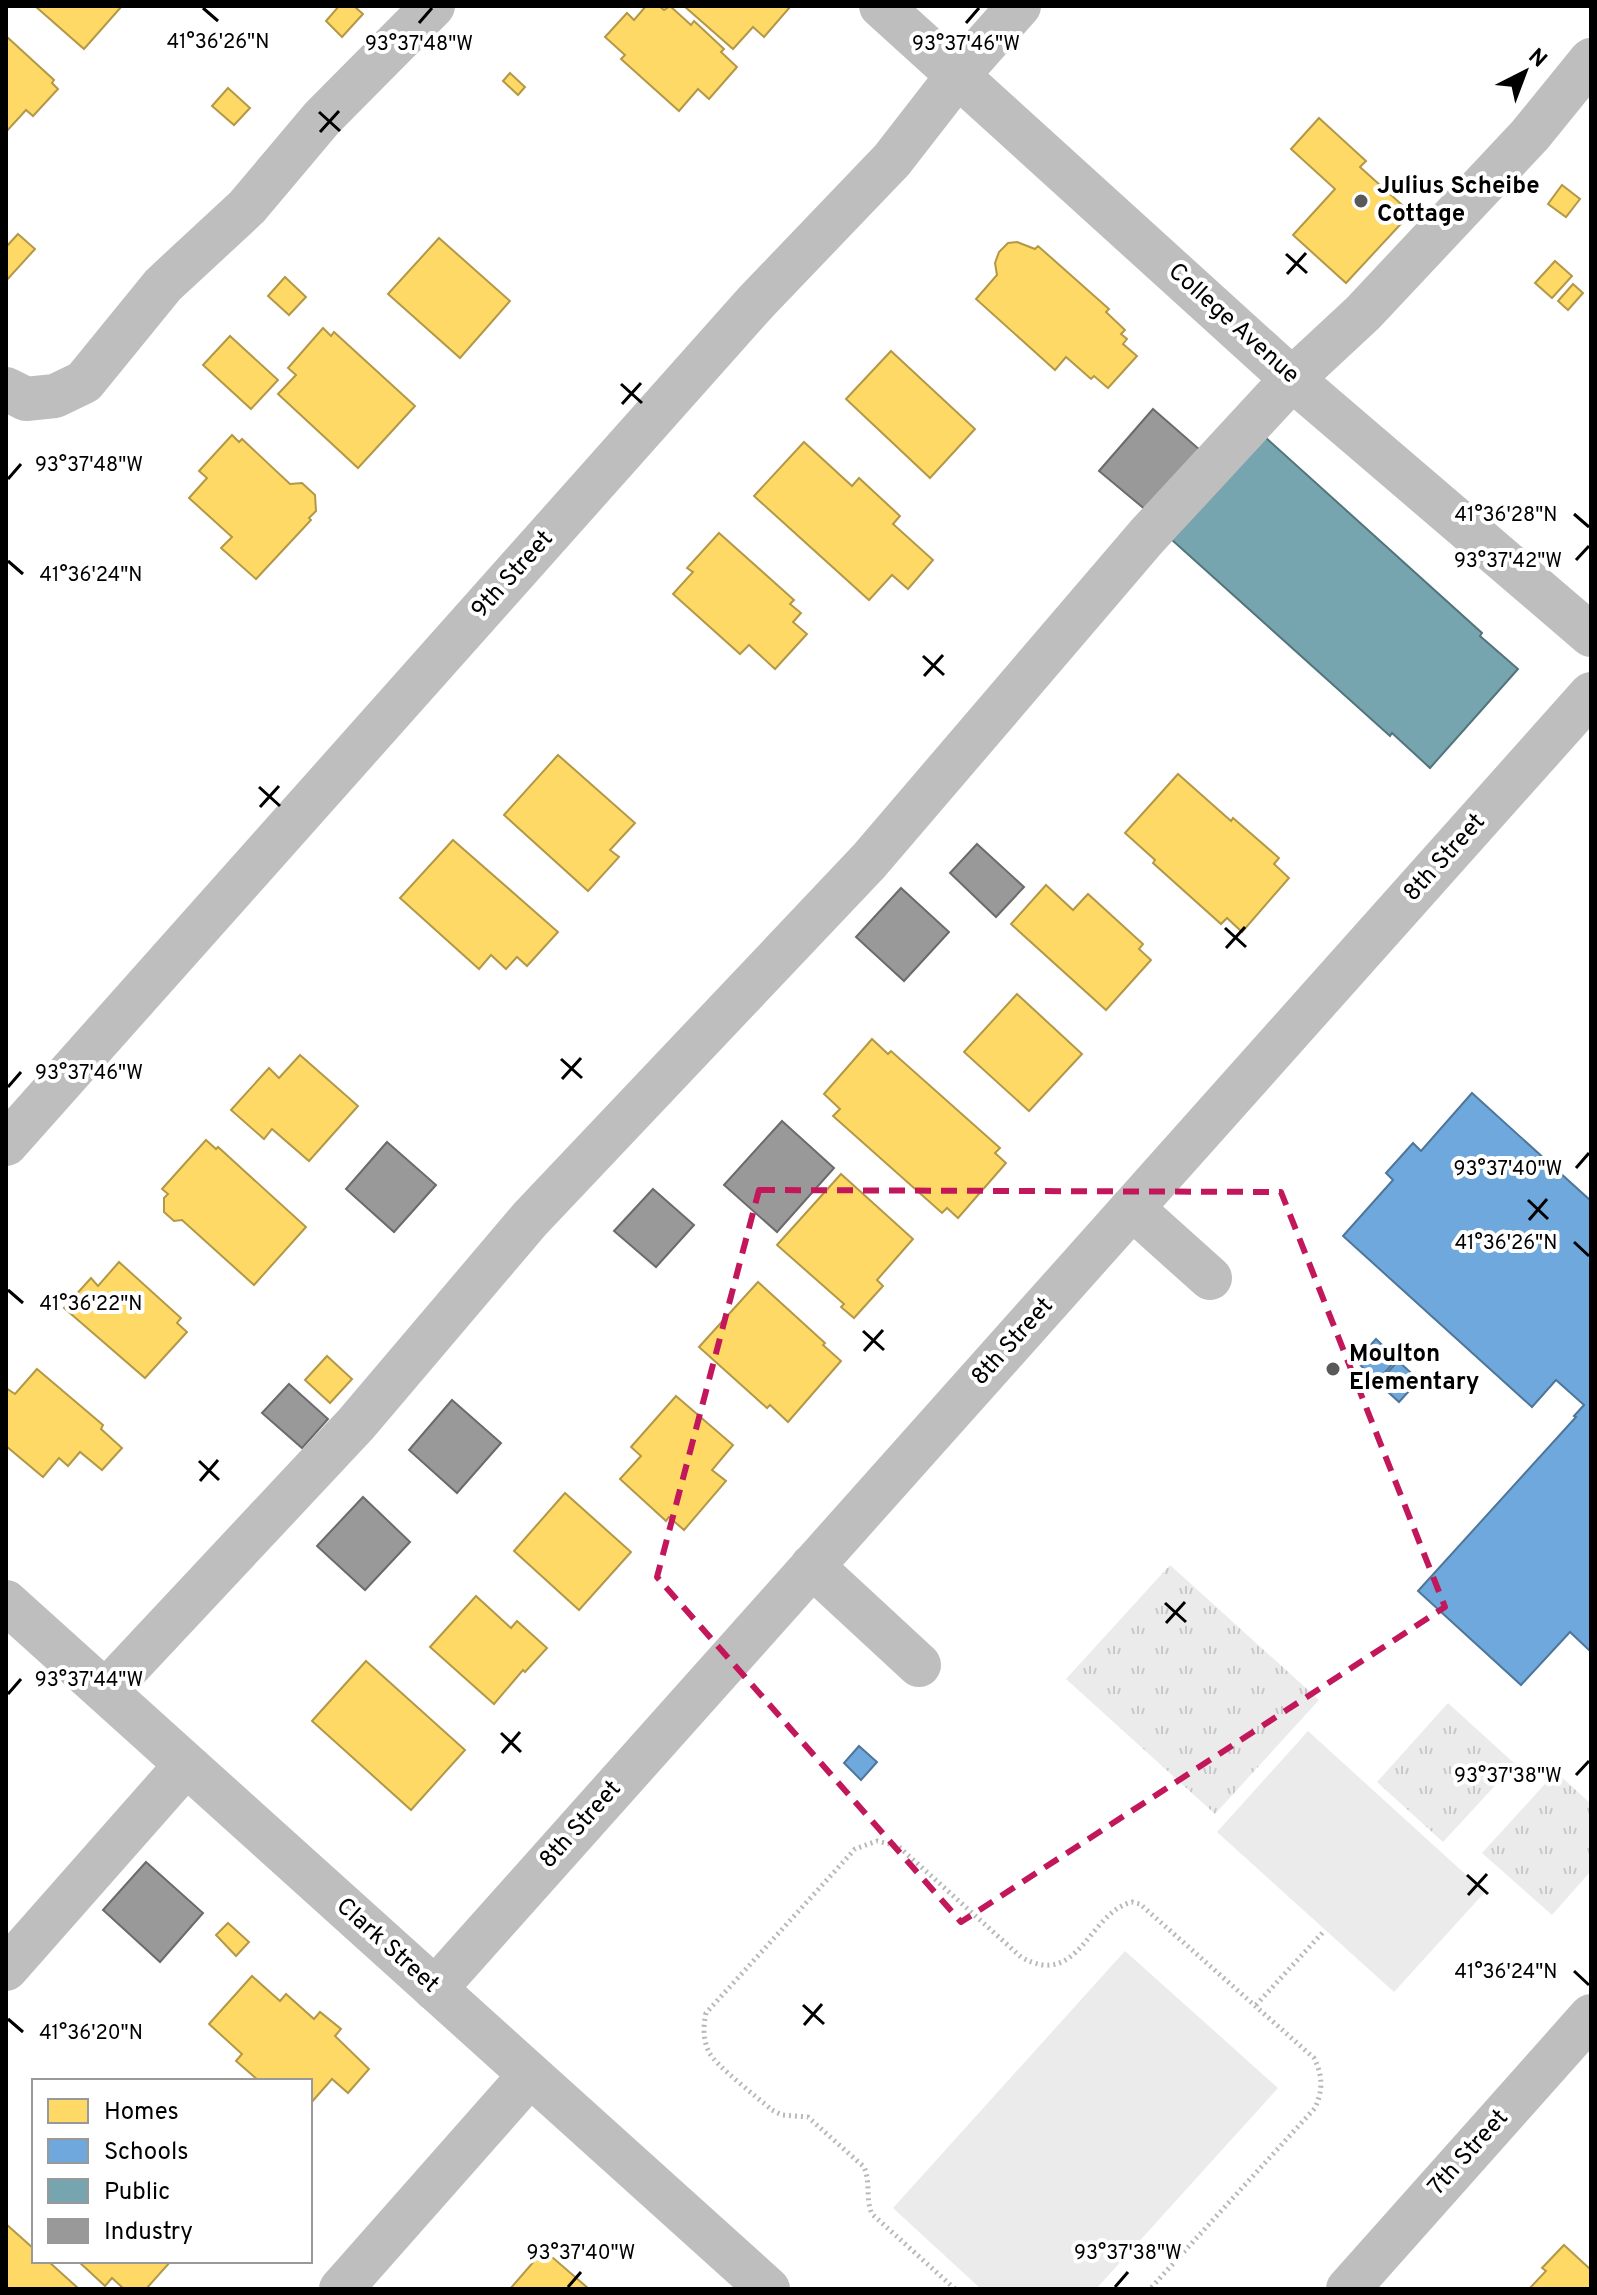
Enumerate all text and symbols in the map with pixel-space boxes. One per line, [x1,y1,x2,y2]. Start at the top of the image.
text: 41°36'26"N [167,30,269,56]
text: 93°37'48"W [365,32,473,58]
text: 93°37'46"W [912,32,1020,58]
north arrow [1485,32,1565,112]
text: N [1522,44,1552,74]
place label: Julius Scheibe Cottage [1377,172,1540,230]
marker: Julius Scheibe Cottage [1352,192,1370,210]
street label: College Avenue [1161,257,1305,391]
text: 93°37'48"W [35,453,143,479]
text: 41°36'28"N [1455,503,1558,529]
street label: 9th Street [466,525,560,625]
text: 93°37'42"W [1454,549,1562,575]
text: 41°36'24"N [40,563,143,589]
street label: 8th Street [1398,808,1492,908]
text: 93°37'46"W [35,1061,143,1087]
text: 93°37'40"W [1454,1157,1562,1183]
text: 41°36'26"N [1455,1231,1557,1257]
text: 41°36'22"N [39,1292,143,1318]
street label: 8th Street [966,1292,1060,1392]
place label: Moulton Elementary [1349,1340,1480,1398]
marker: Moulton Elementary [1324,1360,1342,1378]
text: 93°37'44"W [35,1668,143,1694]
text: 93°37'38"W [1454,1764,1562,1790]
street label: 8th Street [534,1775,628,1875]
street label: Clark Street [329,1892,445,2000]
text: 41°36'24"N [1455,1960,1558,1986]
text: 41°36'20"N [39,2021,143,2047]
legend [32,2079,312,2263]
text: Homes [104,2098,179,2128]
street label: 7th Street [1423,2104,1515,2202]
text: Schools [104,2138,189,2168]
text: Public [104,2178,170,2208]
text: Industry [104,2218,193,2248]
text: 93°37'40"W [527,2241,635,2267]
text: 93°37'38"W [1074,2241,1182,2267]

